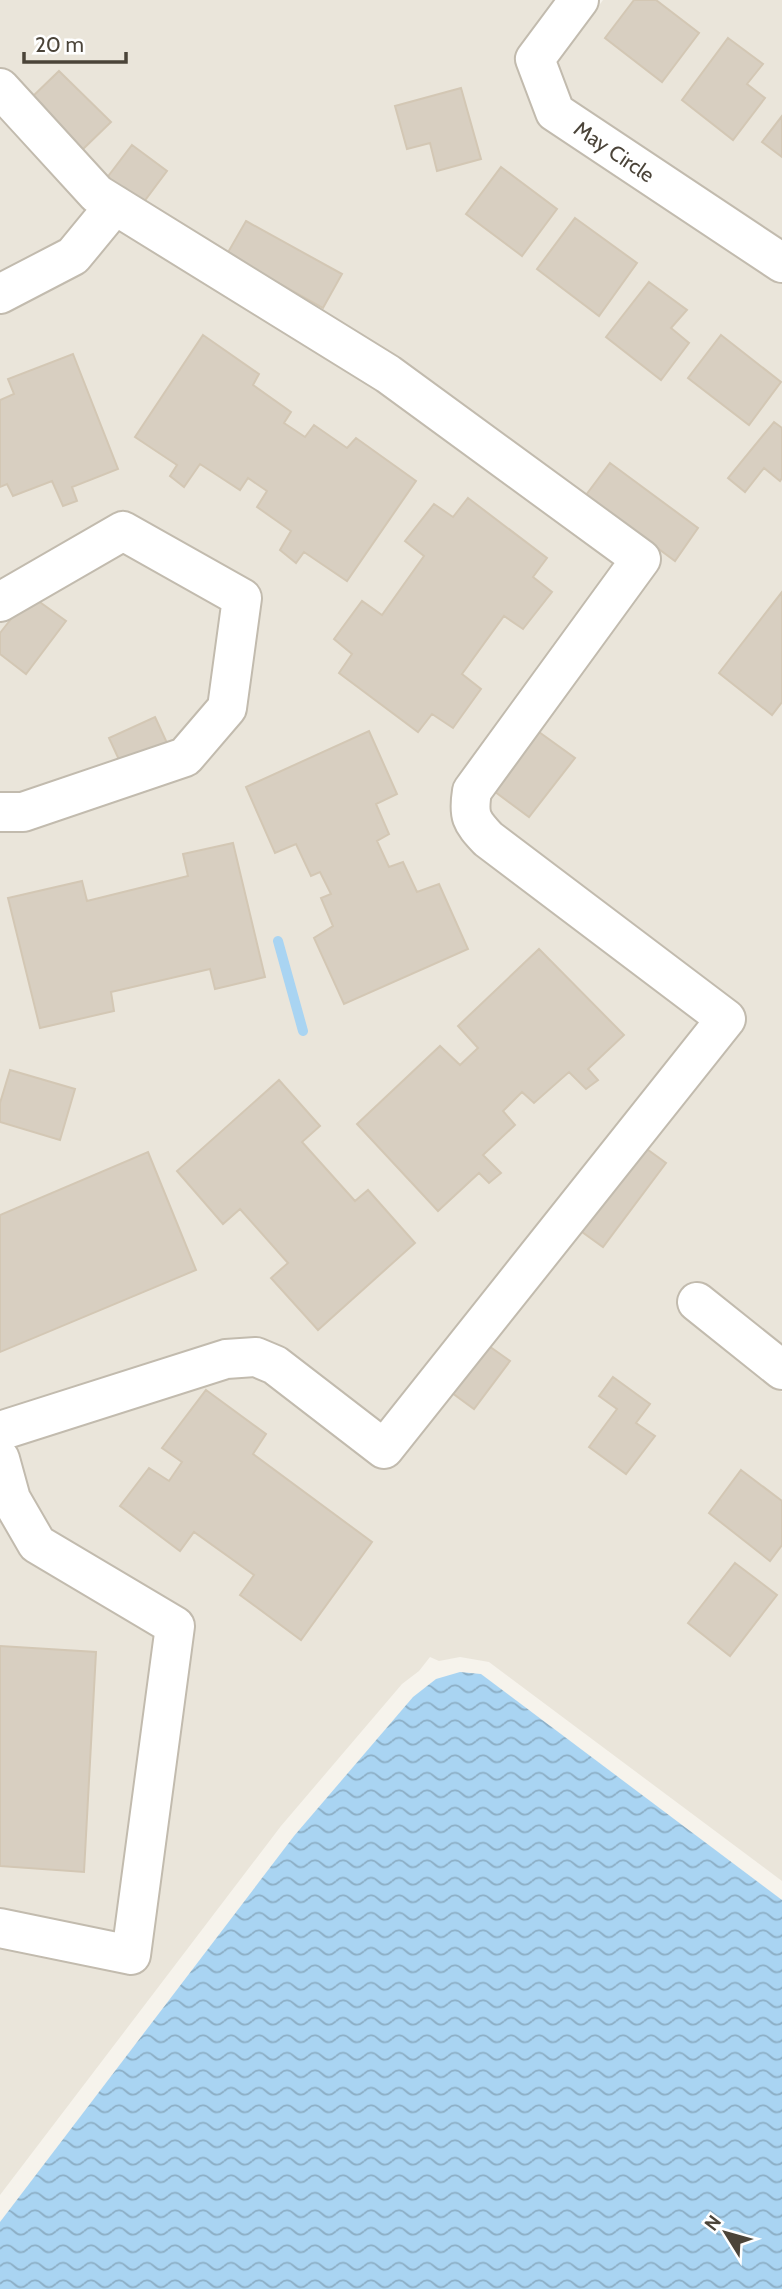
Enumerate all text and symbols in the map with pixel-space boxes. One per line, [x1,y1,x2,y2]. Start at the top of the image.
scale bar [24,21,126,65]
text: 20 m [35,32,84,57]
street label: May Circle [569,116,659,188]
north arrow [691,2198,761,2268]
text: N [700,2211,726,2235]

